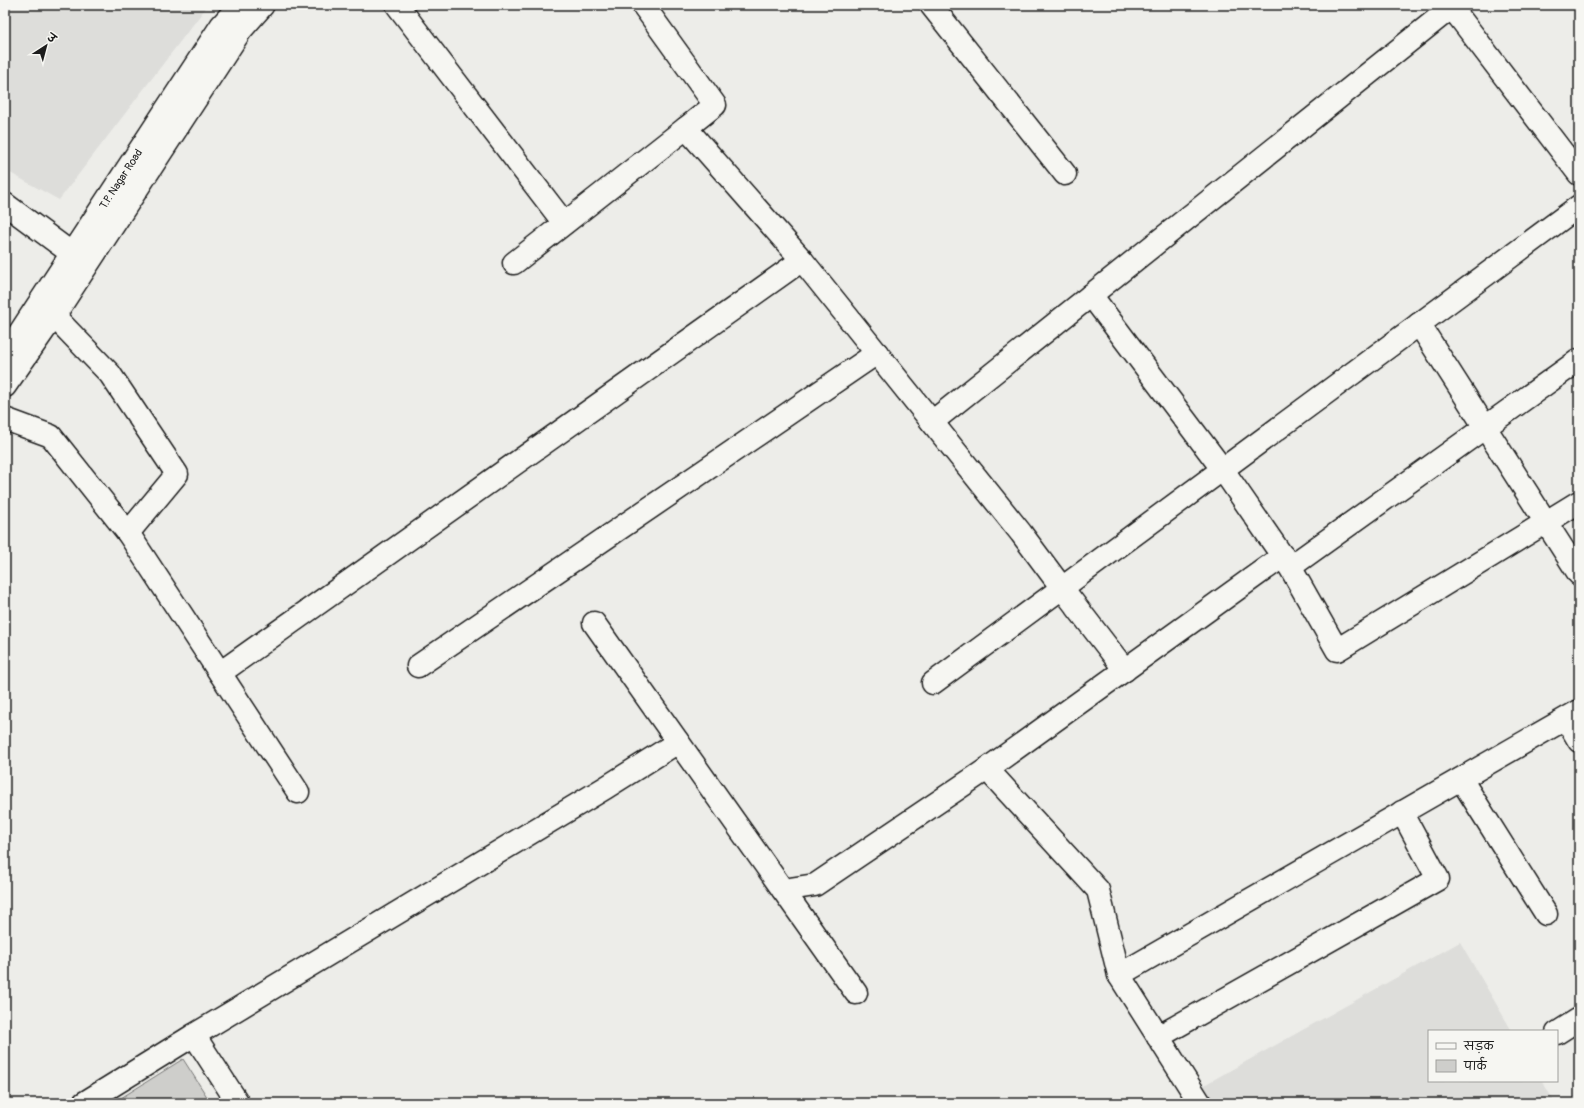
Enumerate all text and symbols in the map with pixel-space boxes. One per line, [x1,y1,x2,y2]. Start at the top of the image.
north arrow [26,26,66,66]
text: उ [44,30,60,47]
street label: T.P. Nagar Road [97,147,145,211]
legend [1428,1030,1558,1082]
text: सड़क [1463,1039,1495,1054]
text: पार्क [1463,1056,1488,1074]

